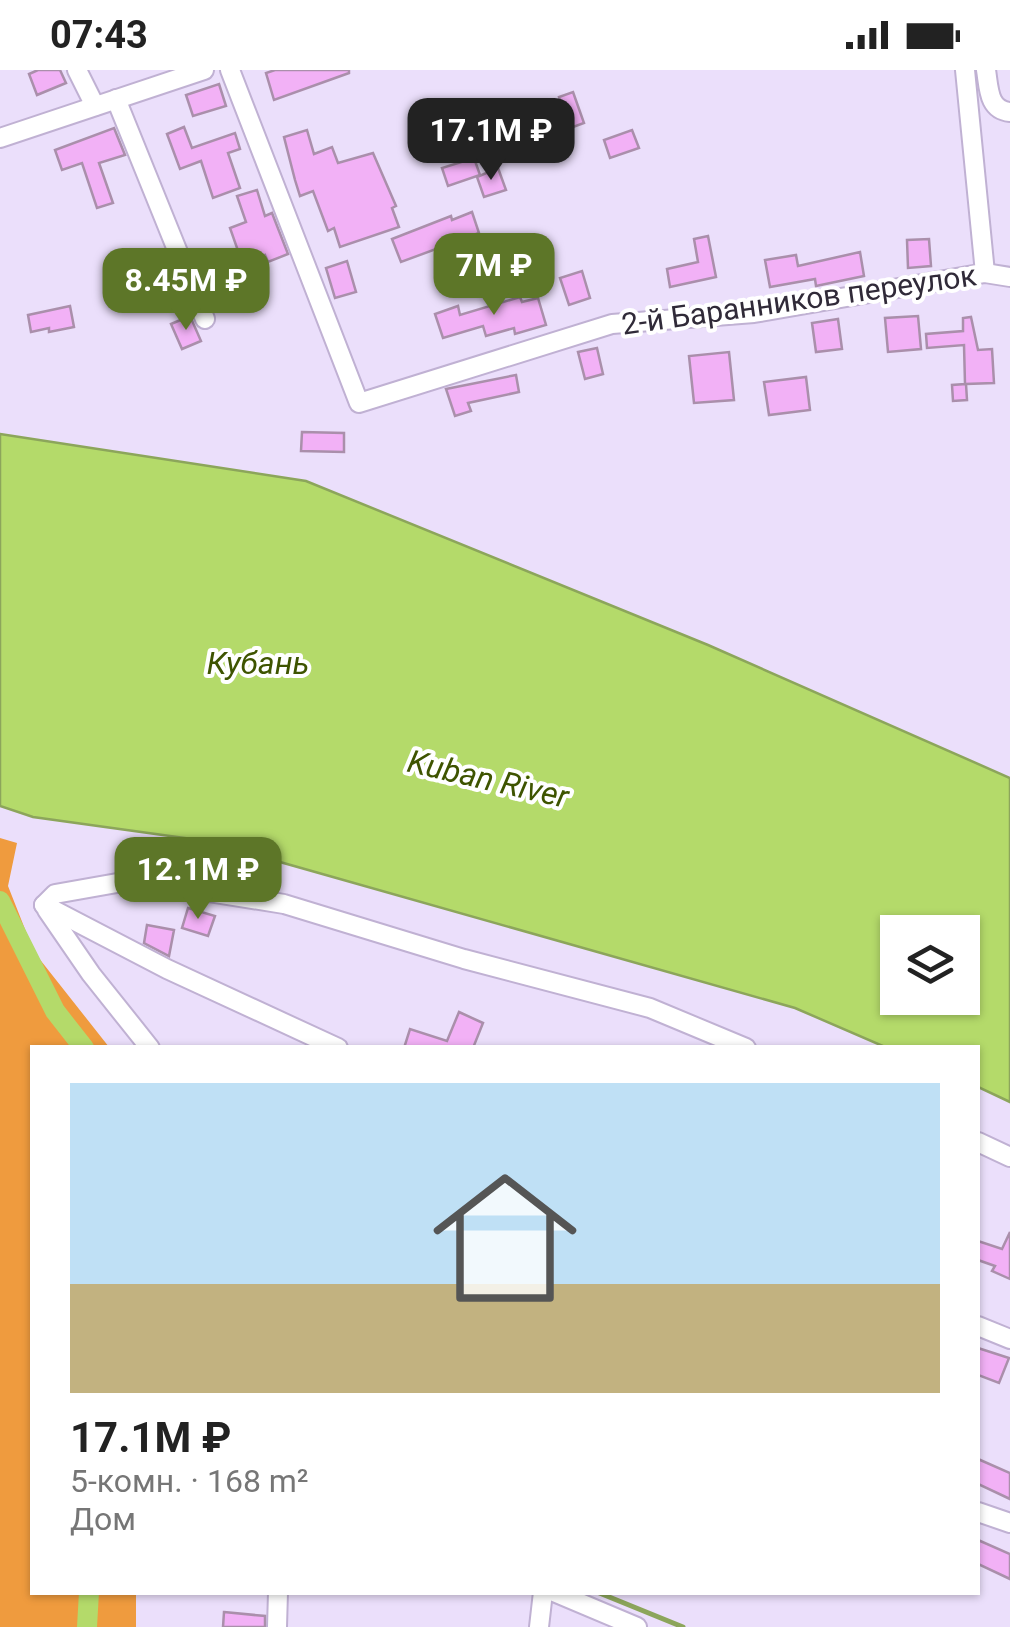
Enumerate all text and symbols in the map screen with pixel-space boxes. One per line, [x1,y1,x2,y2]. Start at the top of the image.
text: 07:43 [50,13,148,57]
pin: 17.1M ₽ [399,98,583,183]
text: 17.1M ₽ [430,111,552,149]
pin: 7M ₽ [435,233,553,318]
text: 7M ₽ [456,246,532,284]
pin: 8.45M ₽ [94,248,278,333]
street label: 2-й Баранников переулок [619,257,979,342]
text: 8.45M ₽ [125,261,247,299]
water label: Кубань [207,644,309,682]
water label: Kuban River [404,742,574,816]
pin: 12.1M ₽ [106,837,290,922]
text: 12.1M ₽ [137,850,259,888]
map controls [880,915,980,1015]
button: layers [880,915,980,1015]
icon: home [415,1148,595,1328]
text: 17.1M ₽ [70,1413,231,1462]
text: 5-комн. · 168 m² [70,1462,309,1500]
text: Дом [70,1500,136,1538]

